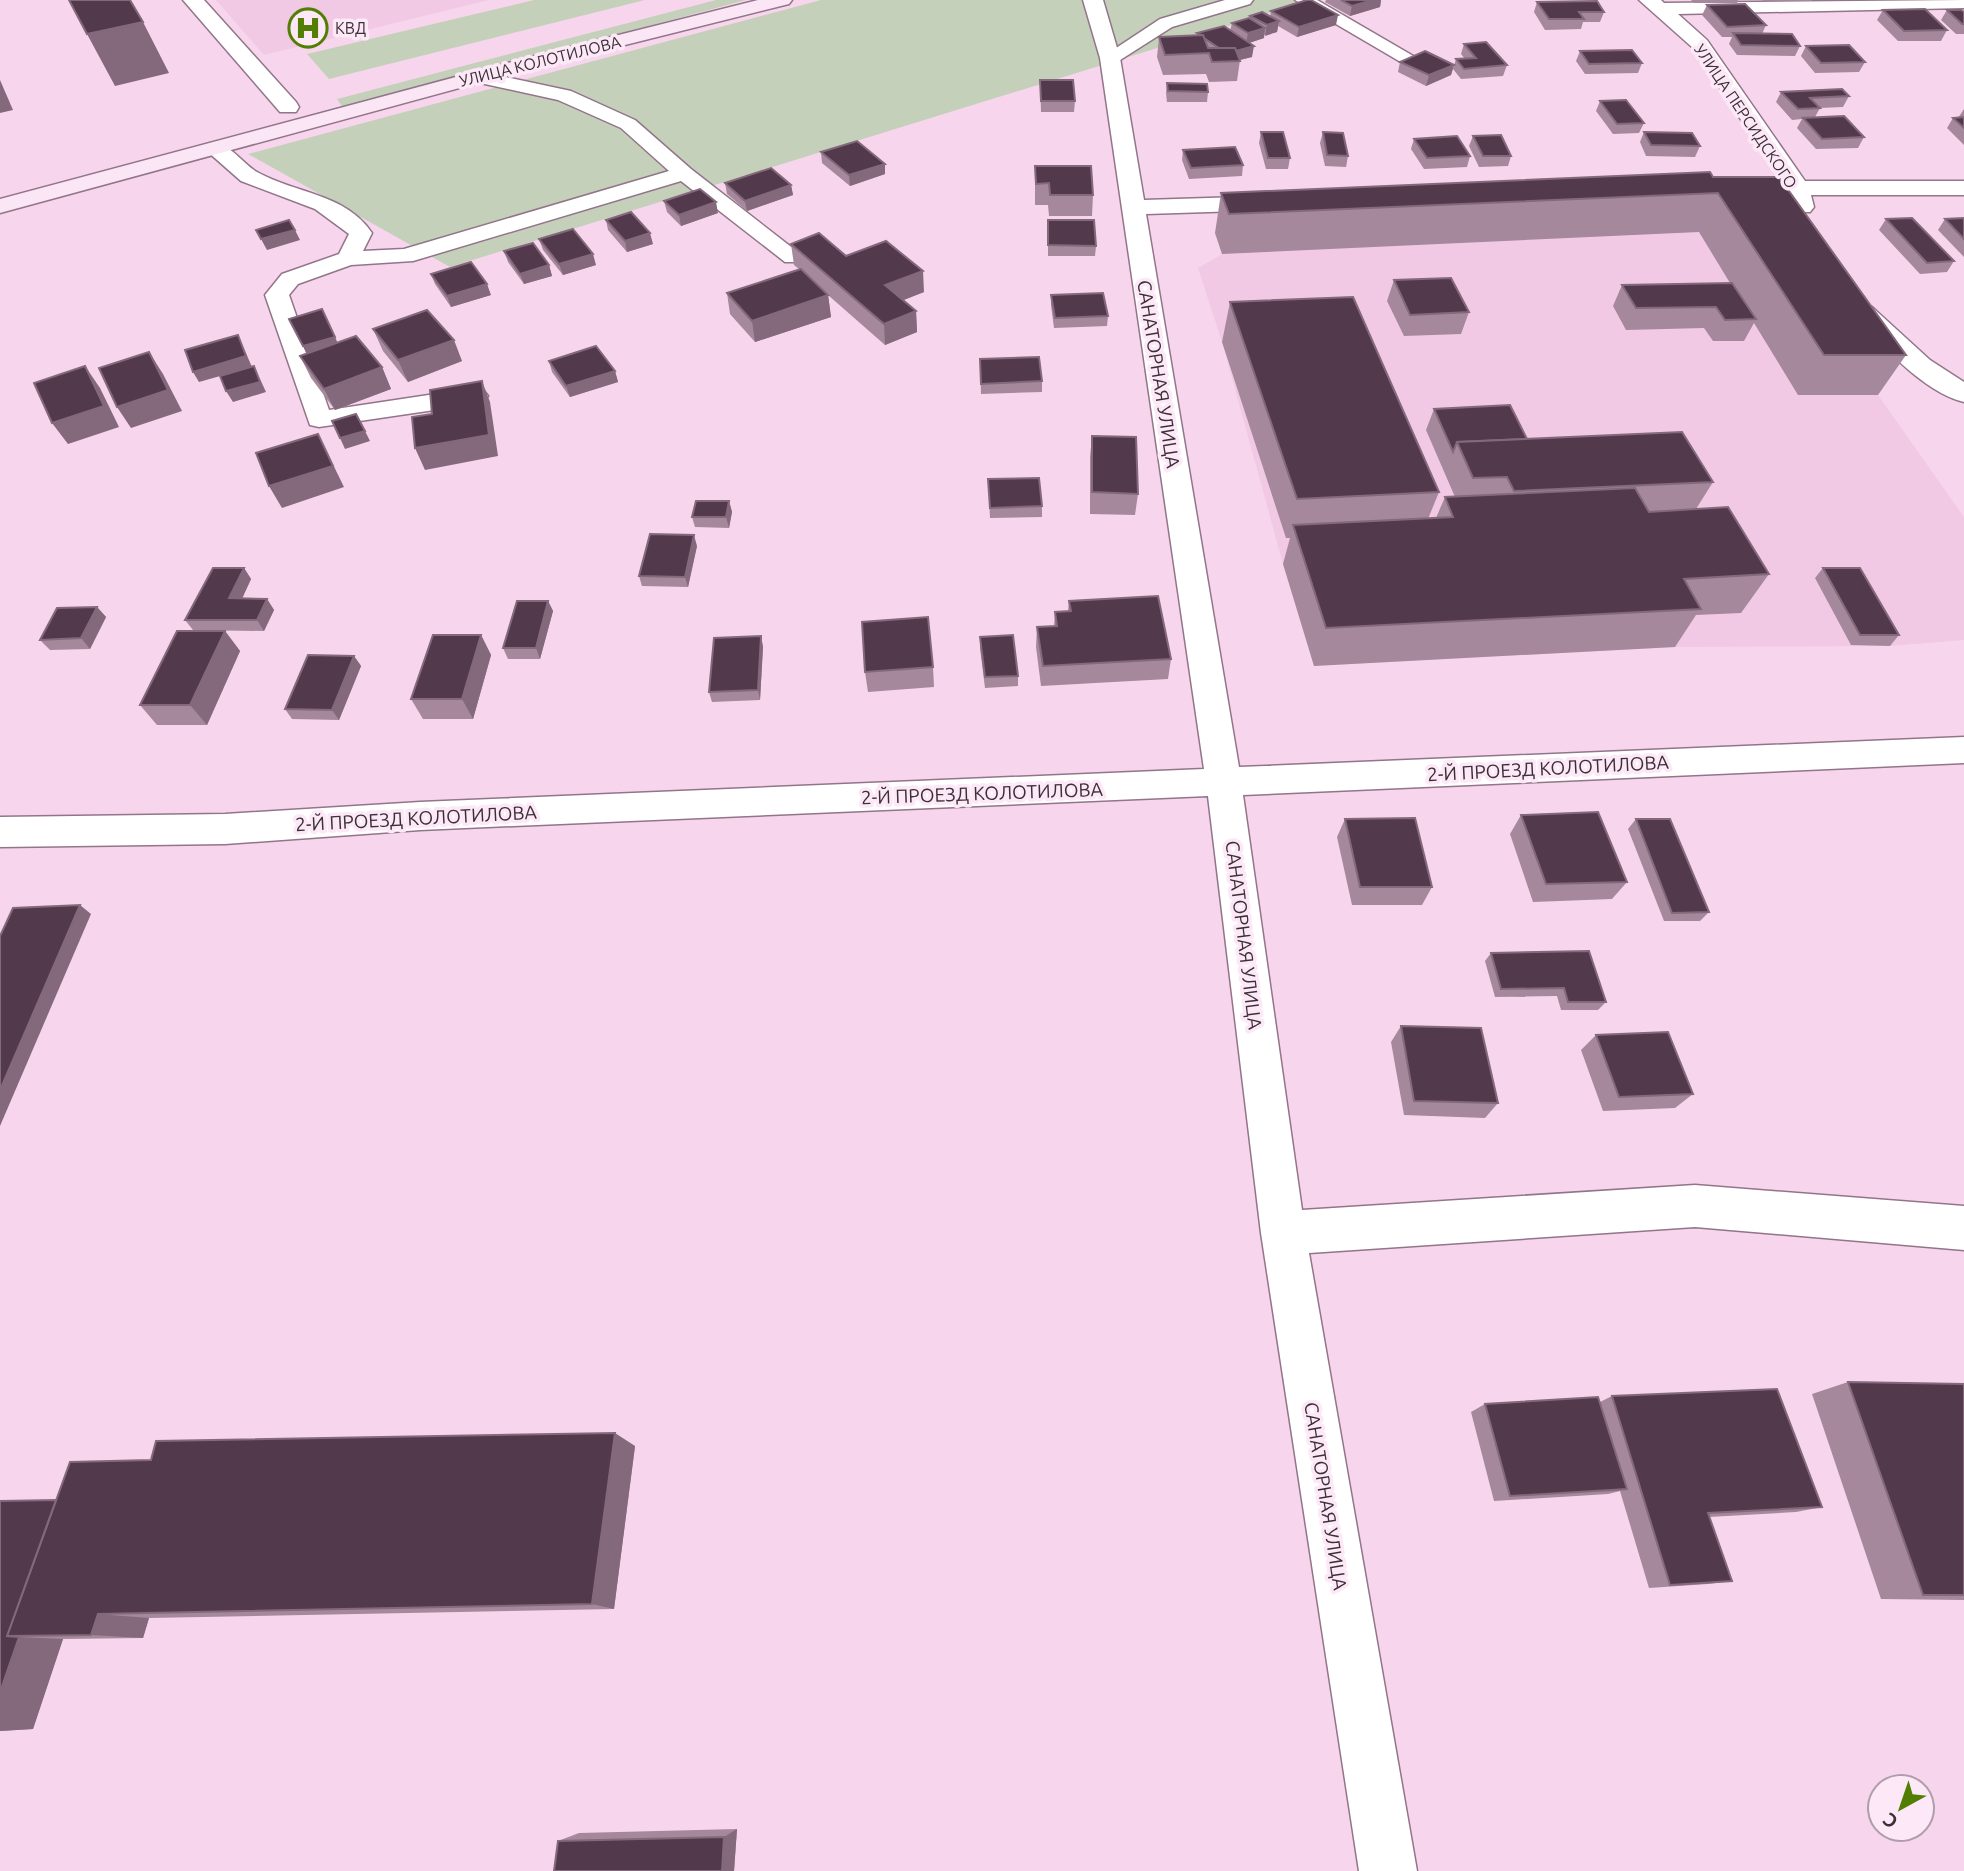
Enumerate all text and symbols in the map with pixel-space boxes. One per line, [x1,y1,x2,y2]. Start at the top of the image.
hospital icon: КВД [287,7,329,49]
place label: КВД [335,19,366,37]
street label: УЛИЦА КОЛОТИЛОВА [457,32,623,90]
street label: УЛИЦА ПЕРСИДСКОГО [1691,41,1801,191]
street label: САНАТОРНАЯ УЛИЦА [1133,278,1185,470]
street label: 2-Й ПРОЕЗД КОЛОТИЛОВА [1427,751,1670,785]
street label: 2-Й ПРОЕЗД КОЛОТИЛОВА [861,778,1104,808]
street label: 2-Й ПРОЕЗД КОЛОТИЛОВА [295,801,538,835]
street label: САНАТОРНАЯ УЛИЦА [1221,839,1267,1031]
street label: САНАТОРНАЯ УЛИЦА [1300,1400,1352,1592]
north arrow [1866,1773,1936,1843]
text: С [1878,1809,1902,1833]

